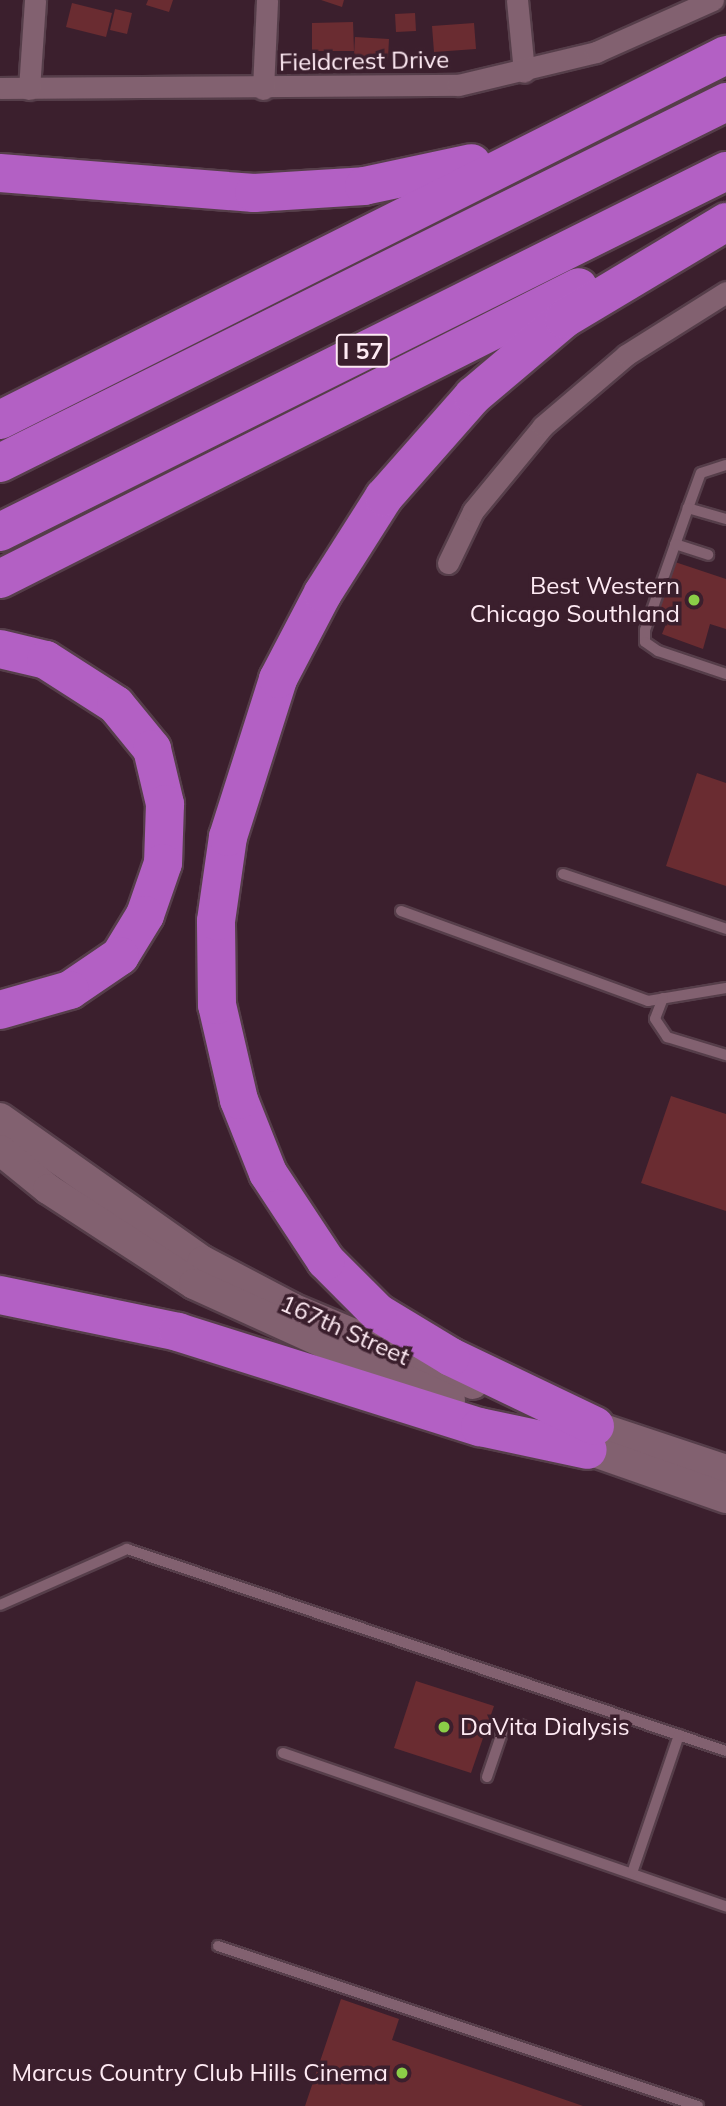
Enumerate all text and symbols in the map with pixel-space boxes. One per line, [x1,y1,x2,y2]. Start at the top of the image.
street label: Fieldcrest Drive [279,45,449,77]
road number: I 57 [335,332,391,370]
place label: Best Western Chicago Southland [470,572,680,628]
marker: Best Western Chicago Southland [686,592,702,608]
street label: 167th Street [276,1289,414,1371]
place label: DaVita Dialysis [460,1713,630,1741]
marker: DaVita Dialysis [434,1717,454,1737]
place label: Marcus Country Club Hills Cinema [11,2059,388,2087]
marker: Marcus Country Club Hills Cinema [394,2065,410,2081]

